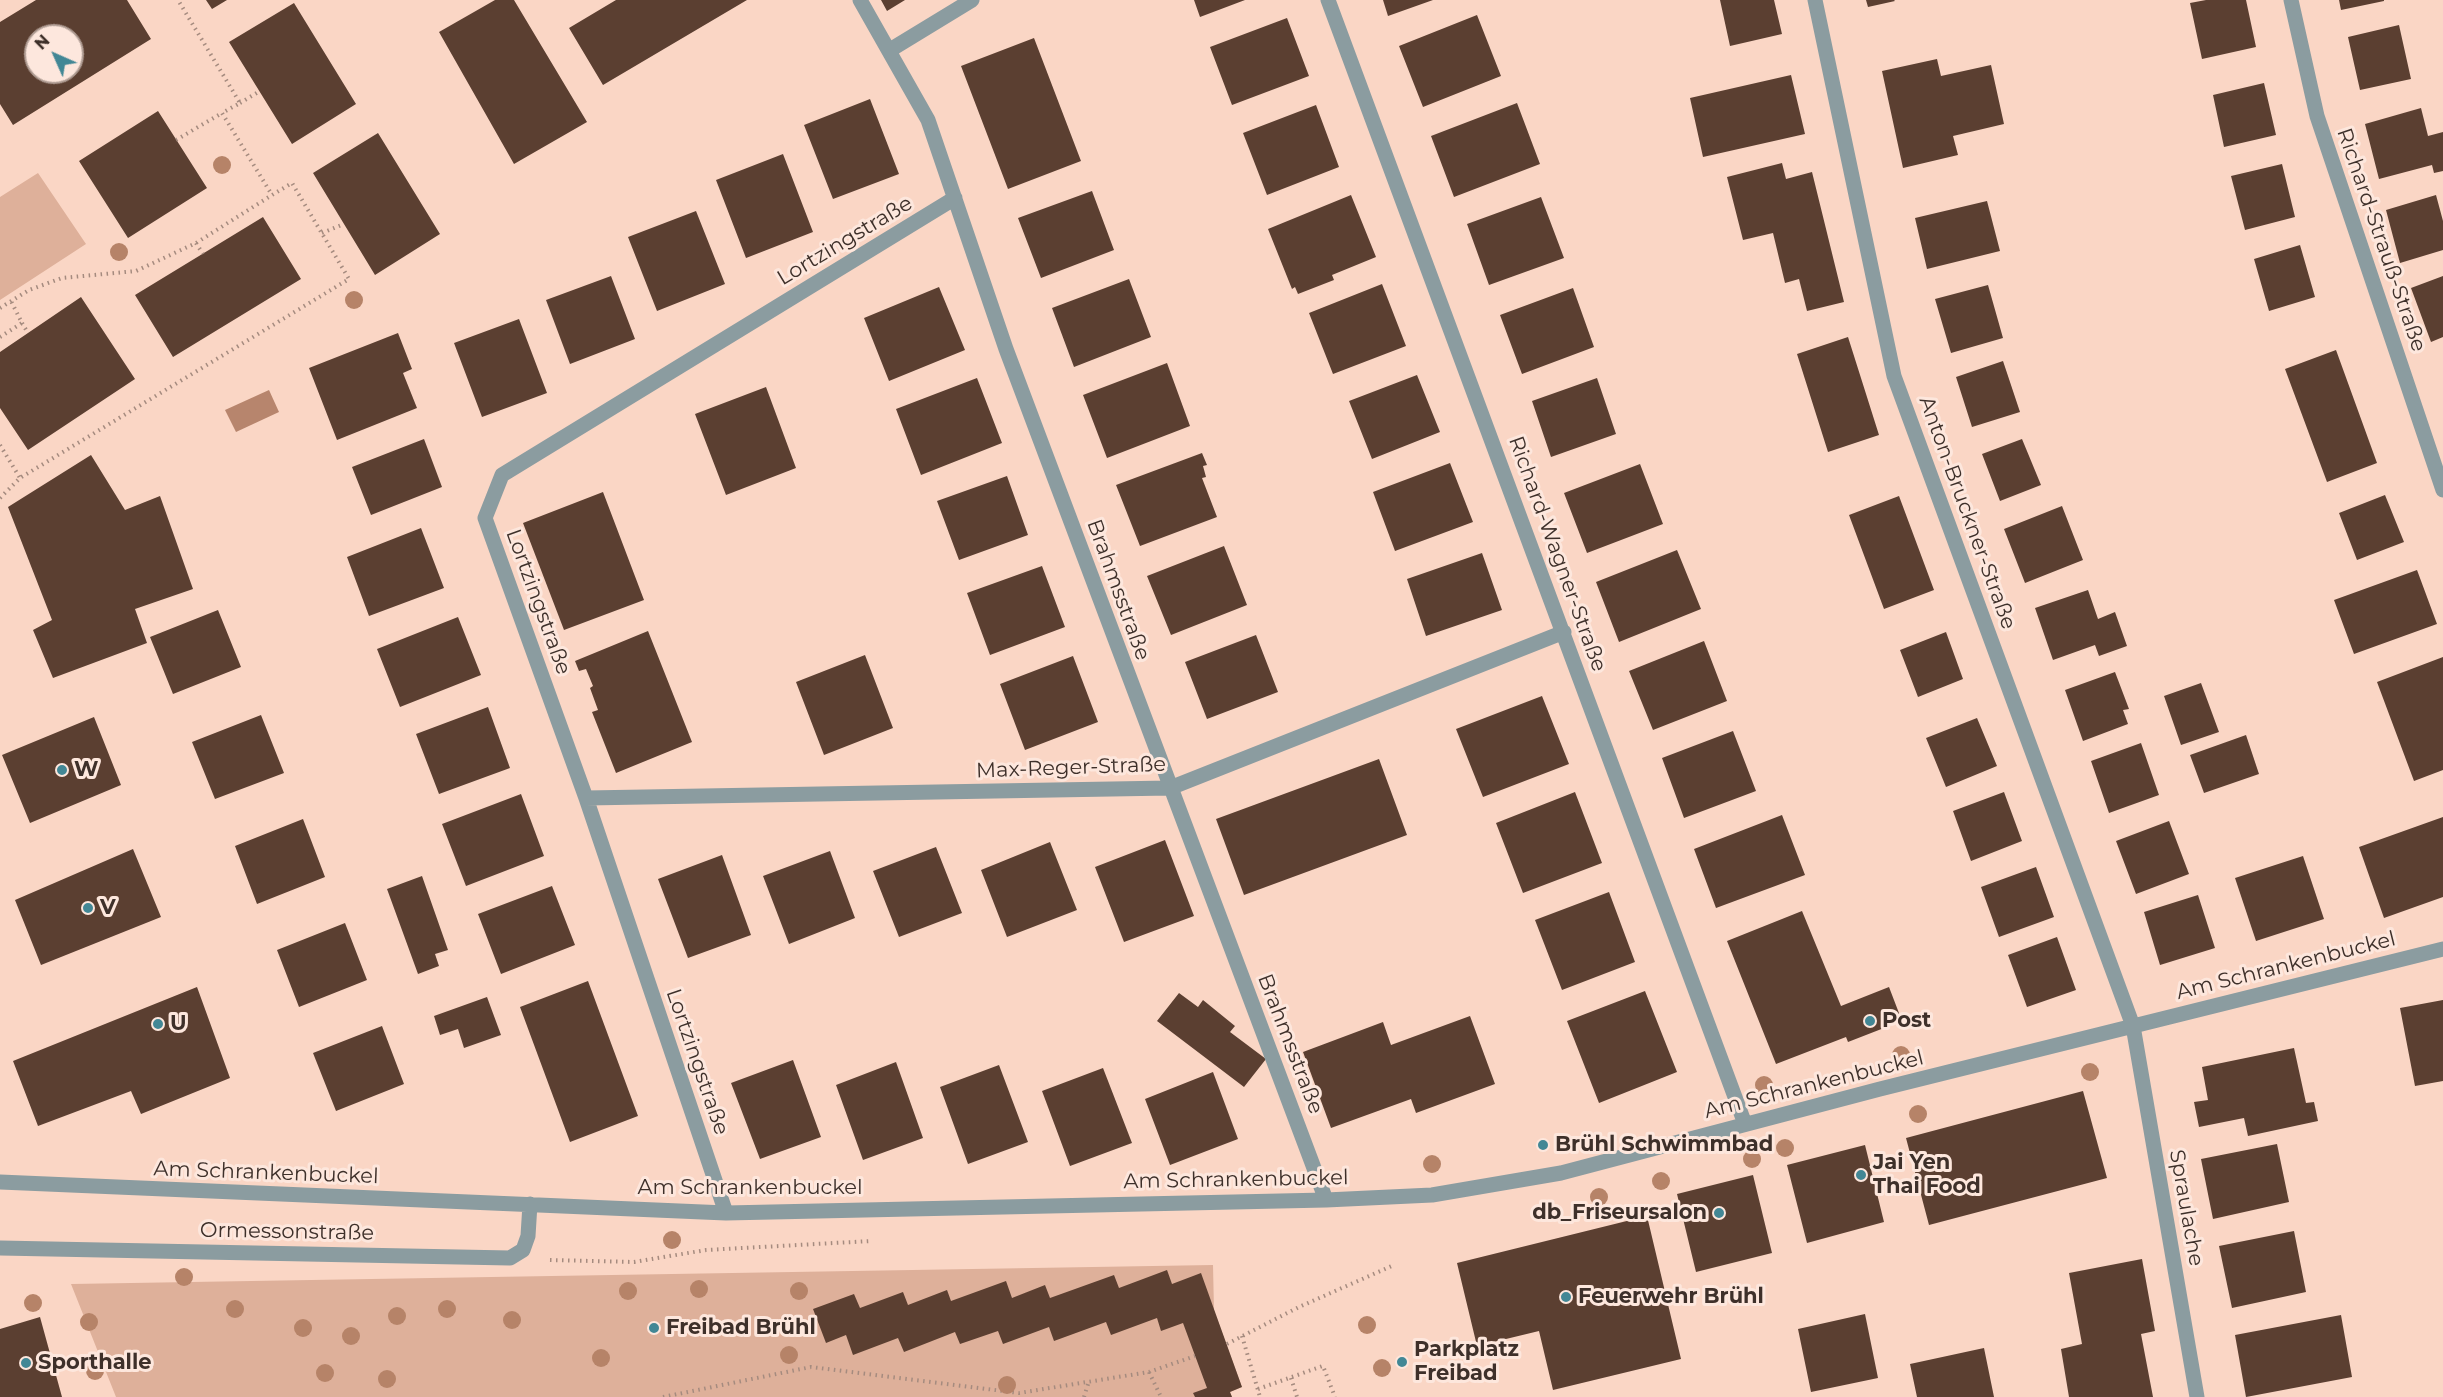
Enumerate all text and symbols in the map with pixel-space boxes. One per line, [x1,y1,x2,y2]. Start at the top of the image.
north arrow [24,24,84,84]
text: N [31,31,54,54]
street label: Richard-Strauß-Straße [2331,125,2431,355]
street label: Lortzingstraße [773,191,917,291]
street label: Anton-Bruckner-Straße [1913,393,2021,633]
street label: Richard-Wagner-Straße [1503,433,1611,675]
street label: Brahmsstraße [1081,516,1155,664]
street label: Lortzingstraße [500,526,576,678]
street label: Max-Reger-Straße [976,752,1166,784]
place label: W [74,757,98,783]
marker: W [55,763,69,777]
place label: V [100,895,116,921]
marker: V [81,901,95,915]
street label: Am Schrankenbuckel [2174,927,2398,1005]
street label: Brahmsstraße [1252,970,1328,1118]
street label: Lortzingstraße [660,986,734,1138]
place label: Post [1882,1008,1931,1034]
place label: U [170,1011,187,1037]
marker: Post [1863,1014,1877,1028]
marker: U [151,1017,165,1031]
street label: Am Schrankenbuckel [1702,1046,1926,1124]
place label: Brühl Schwimmbad [1555,1132,1773,1158]
marker: Brühl Schwimmbad [1536,1138,1550,1152]
street label: Spraulache [2163,1148,2209,1268]
place label: Jai Yen Thai Food [1873,1150,1981,1200]
street label: Am Schrankenbuckel [153,1156,379,1190]
street label: Am Schrankenbuckel [1123,1165,1349,1195]
marker: Jai Yen Thai Food [1854,1168,1868,1182]
street label: Am Schrankenbuckel [637,1175,863,1201]
place label: db_Friseursalon [1532,1200,1707,1226]
marker: db_Friseursalon [1712,1206,1726,1220]
street label: Ormessonstraße [200,1218,374,1246]
place label: Feuerwehr Brühl [1578,1284,1764,1310]
marker: Feuerwehr Brühl [1559,1290,1573,1304]
place label: Freibad Brühl [666,1315,816,1341]
marker: Freibad Brühl [647,1321,661,1335]
place label: Parkplatz Freibad [1414,1337,1519,1387]
place label: Sporthalle [38,1350,152,1376]
marker: Parkplatz Freibad [1395,1355,1409,1369]
marker: Sporthalle [19,1356,33,1370]

